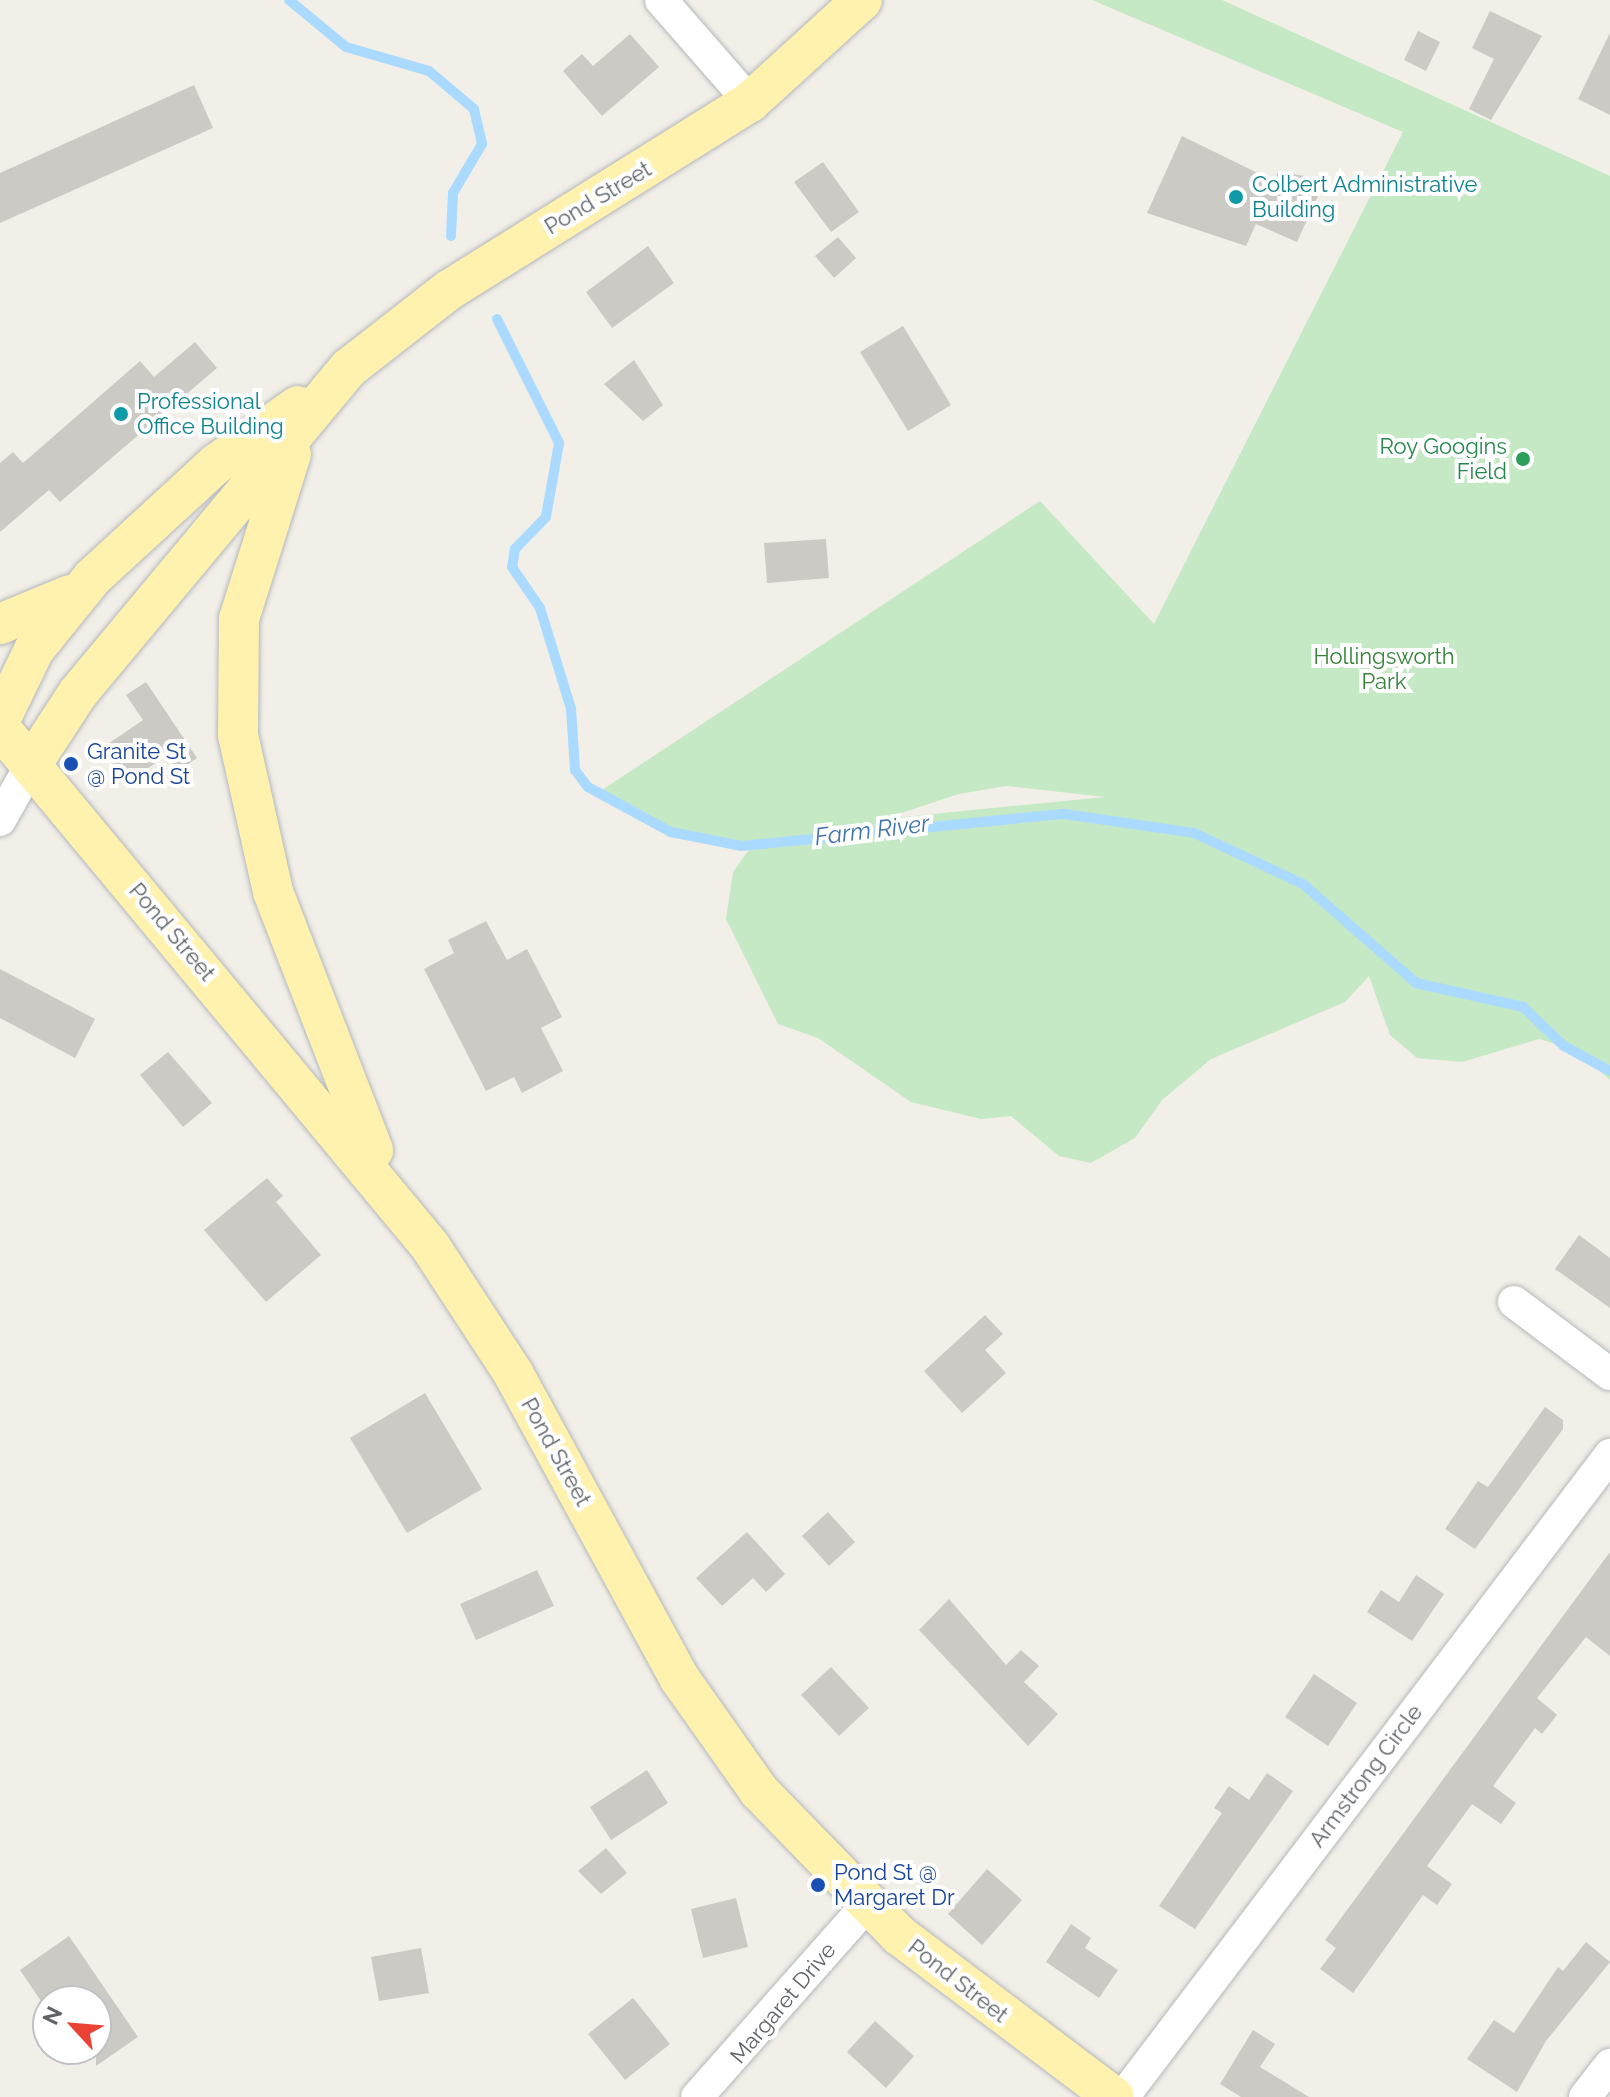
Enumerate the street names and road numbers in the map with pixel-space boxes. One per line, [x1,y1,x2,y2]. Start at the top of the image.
street label: Pond Street [540,156,656,240]
street label: Pond Street [123,878,221,986]
street label: Pond Street [515,1393,597,1511]
street label: Armstrong Circle [1304,1700,1428,1852]
street label: Pond Street [903,1934,1013,2028]
street label: Margaret Drive [725,1937,841,2069]

